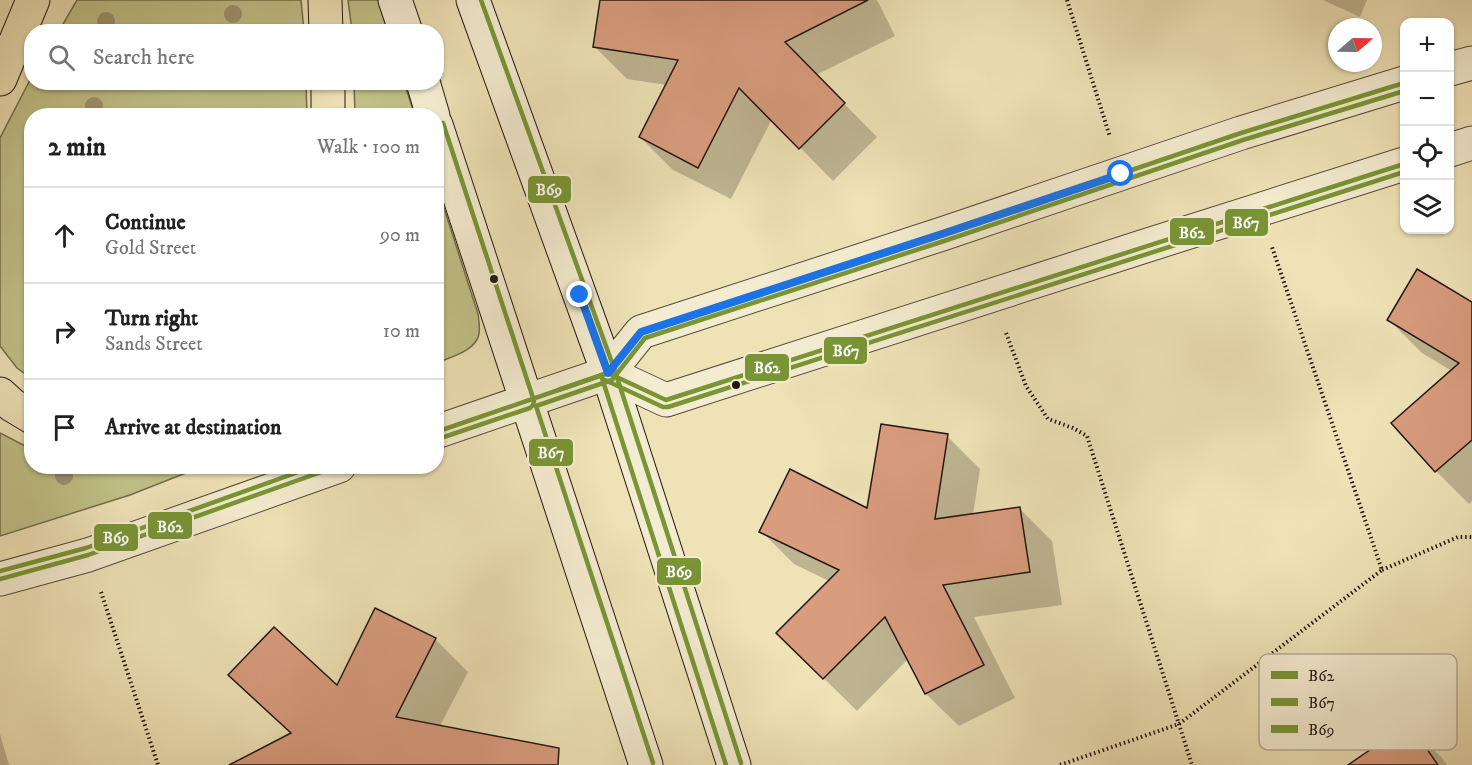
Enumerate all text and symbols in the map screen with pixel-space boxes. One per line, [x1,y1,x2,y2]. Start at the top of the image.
north arrow [1328,18,1382,72]
map controls [1400,18,1454,234]
button: + [1400,18,1454,72]
search box [24,24,444,90]
icon: search [45,41,78,74]
text: Search here [93,44,195,71]
button: − [1400,72,1454,126]
button: locate [1400,126,1454,180]
text: 2 min [48,131,106,164]
text: Walk · 100 m [317,135,420,160]
route start [1107,160,1133,186]
line badge: B69 [527,175,572,204]
text: B69 [536,180,562,200]
button: layers [1400,180,1454,234]
line badge: B67 [1224,208,1269,237]
text: Continue [105,209,186,236]
text: B67 [1233,213,1259,233]
line badge: B62 [1169,217,1215,246]
icon: ahead [48,219,81,252]
text: 90 m [380,223,420,248]
text: B62 [1179,223,1206,243]
text: Gold Street [105,236,196,261]
unlabelled marker [488,273,500,285]
route end [566,281,592,307]
text: Turn right [105,305,198,332]
icon: right [48,315,81,348]
text: 10 m [383,319,420,344]
text: Sands Street [105,332,203,357]
line badge: B67 [823,336,868,365]
text: B67 [833,341,859,361]
line badge: B62 [744,353,790,382]
text: B62 [754,358,781,378]
unlabelled marker [730,379,742,391]
icon: arrive [48,411,81,444]
text: Arrive at destination [105,414,282,441]
line badge: B67 [528,438,574,467]
text: B67 [538,443,564,463]
line badge: B62 [147,511,193,540]
text: B62 [157,517,184,537]
line badge: B69 [93,523,139,552]
text: B69 [103,528,129,548]
line badge: B69 [656,557,702,586]
text: B69 [666,562,692,582]
legend [1259,654,1457,750]
text: B62 [1308,666,1334,686]
text: B67 [1308,693,1335,713]
text: B69 [1308,720,1334,740]

